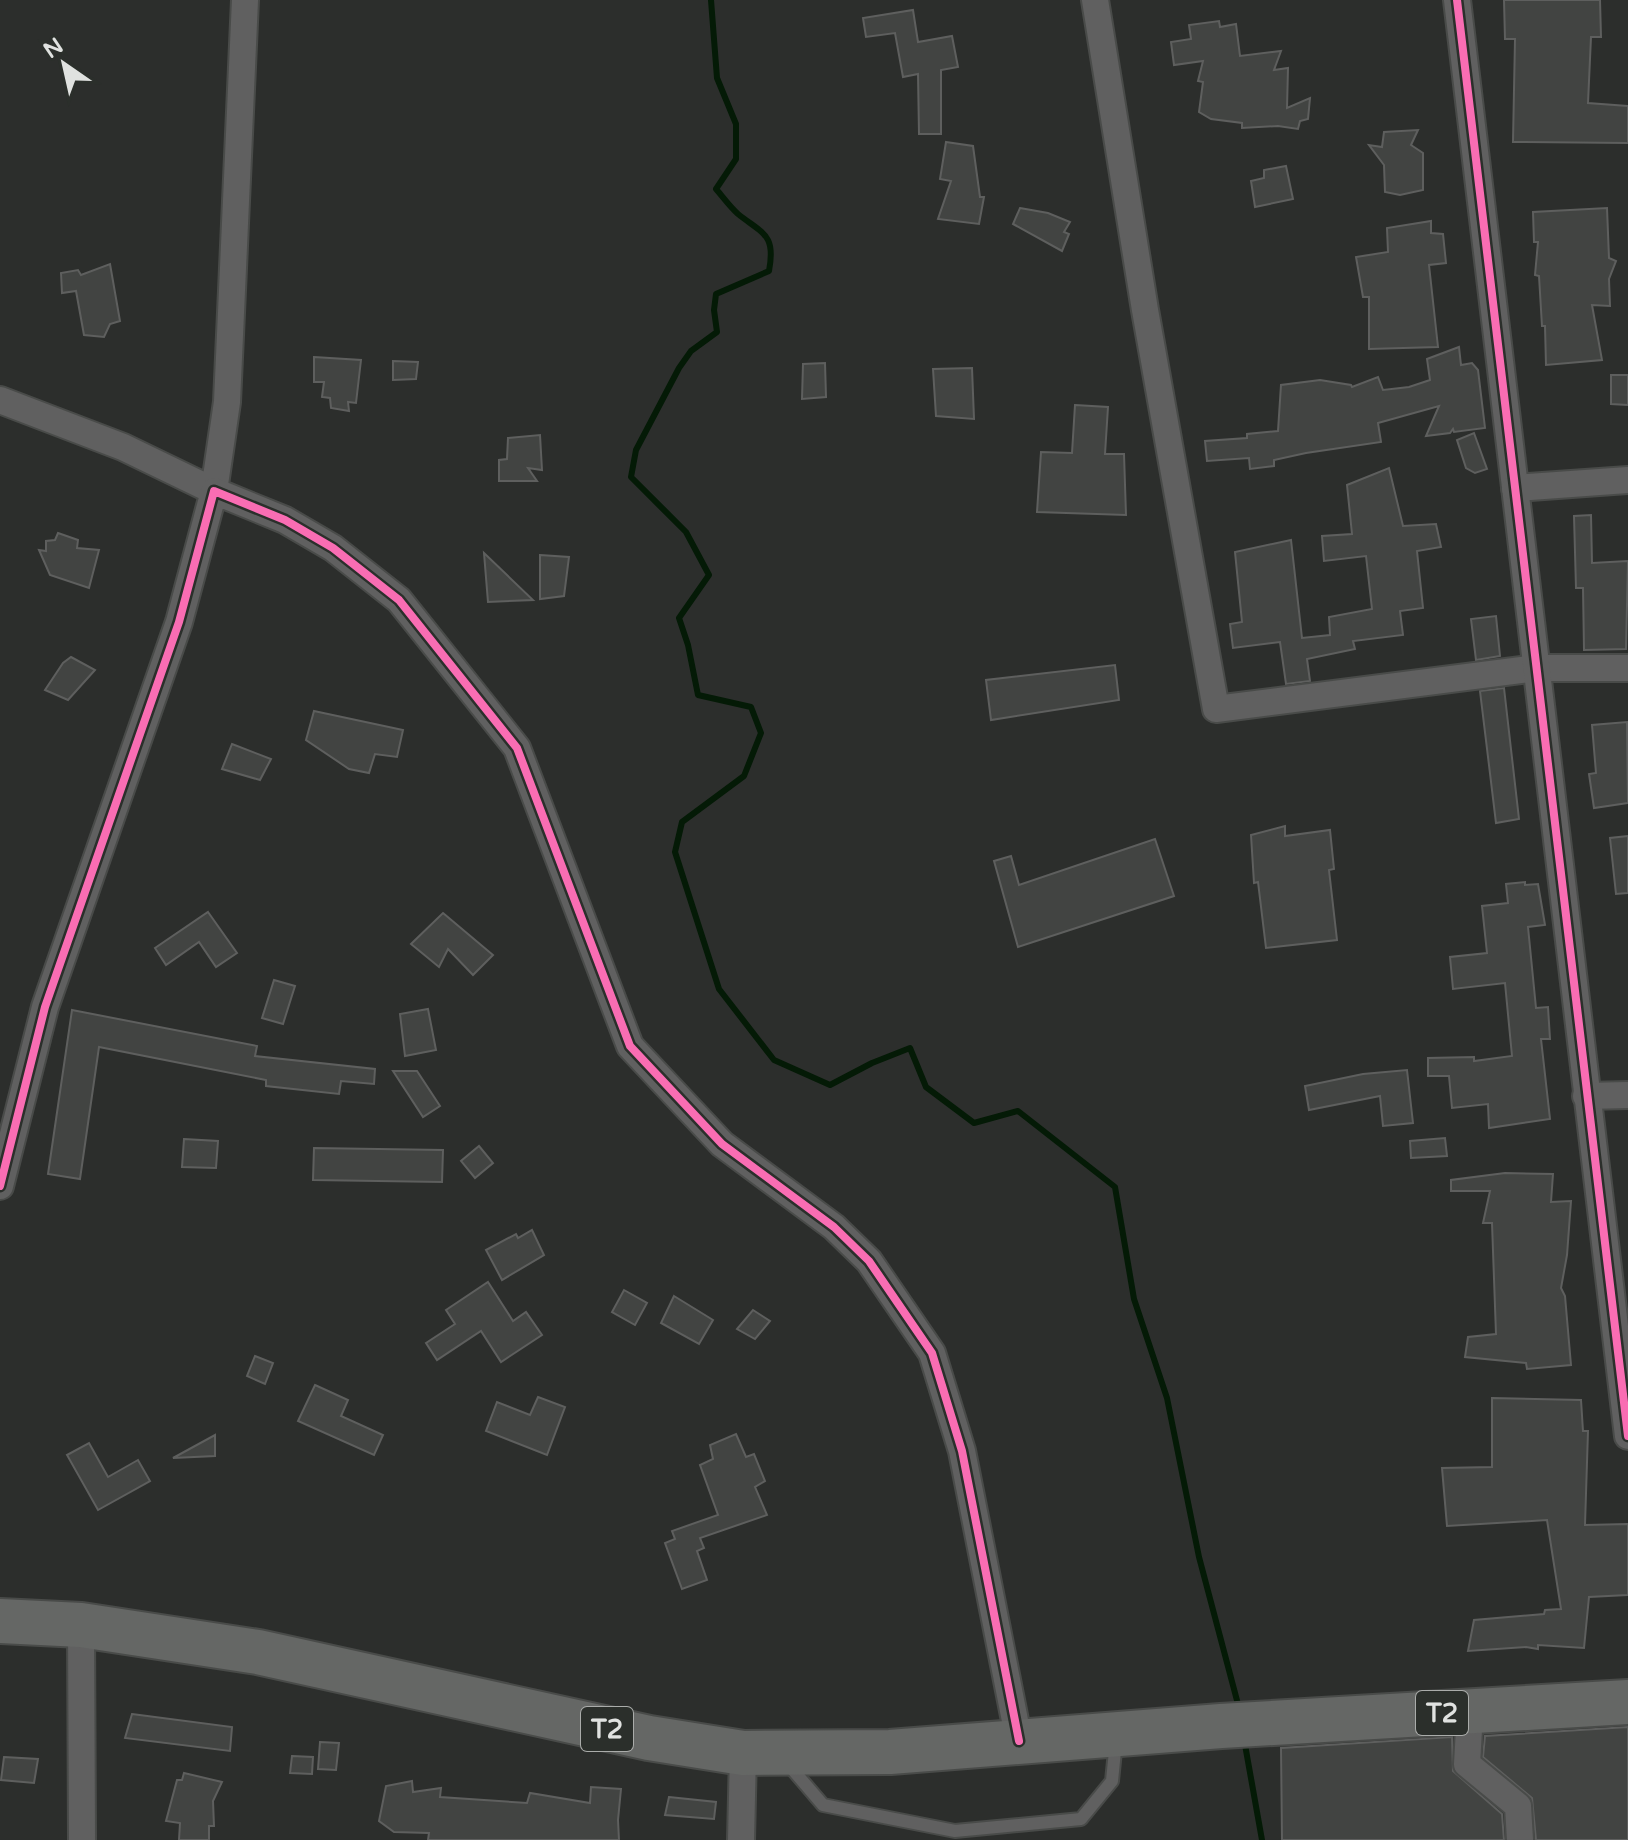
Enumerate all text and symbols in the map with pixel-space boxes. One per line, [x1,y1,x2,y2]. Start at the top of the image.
north arrow [24,24,104,104]
text: N [39,33,68,64]
road number: T2 [1416,1691,1468,1735]
road number: T2 [581,1707,633,1751]

